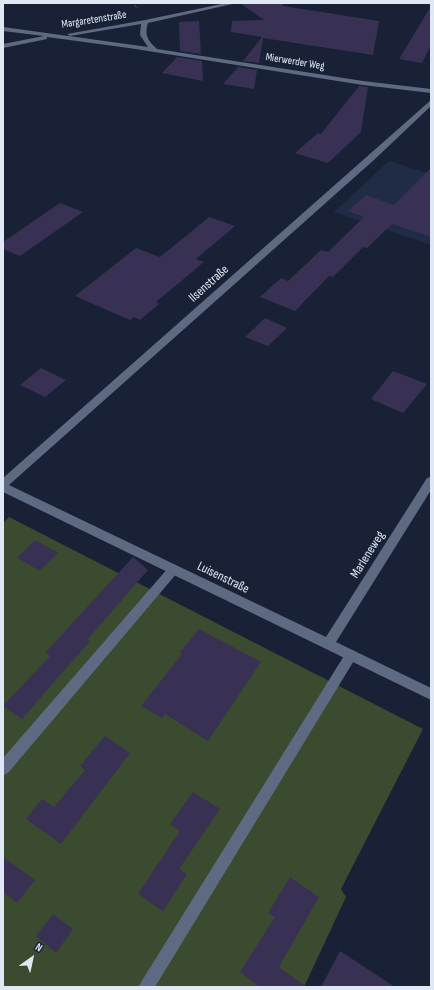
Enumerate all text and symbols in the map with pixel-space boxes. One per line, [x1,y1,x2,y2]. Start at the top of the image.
street label: Margaretenstraße [61,8,127,32]
street label: Mierwerder Weg [265,51,325,73]
street label: Ilsenstraße [186,262,232,306]
street label: Marleneweg [347,529,389,581]
street label: Luisenstraße [194,559,252,597]
north arrow [12,938,52,978]
text: N [33,940,45,955]

